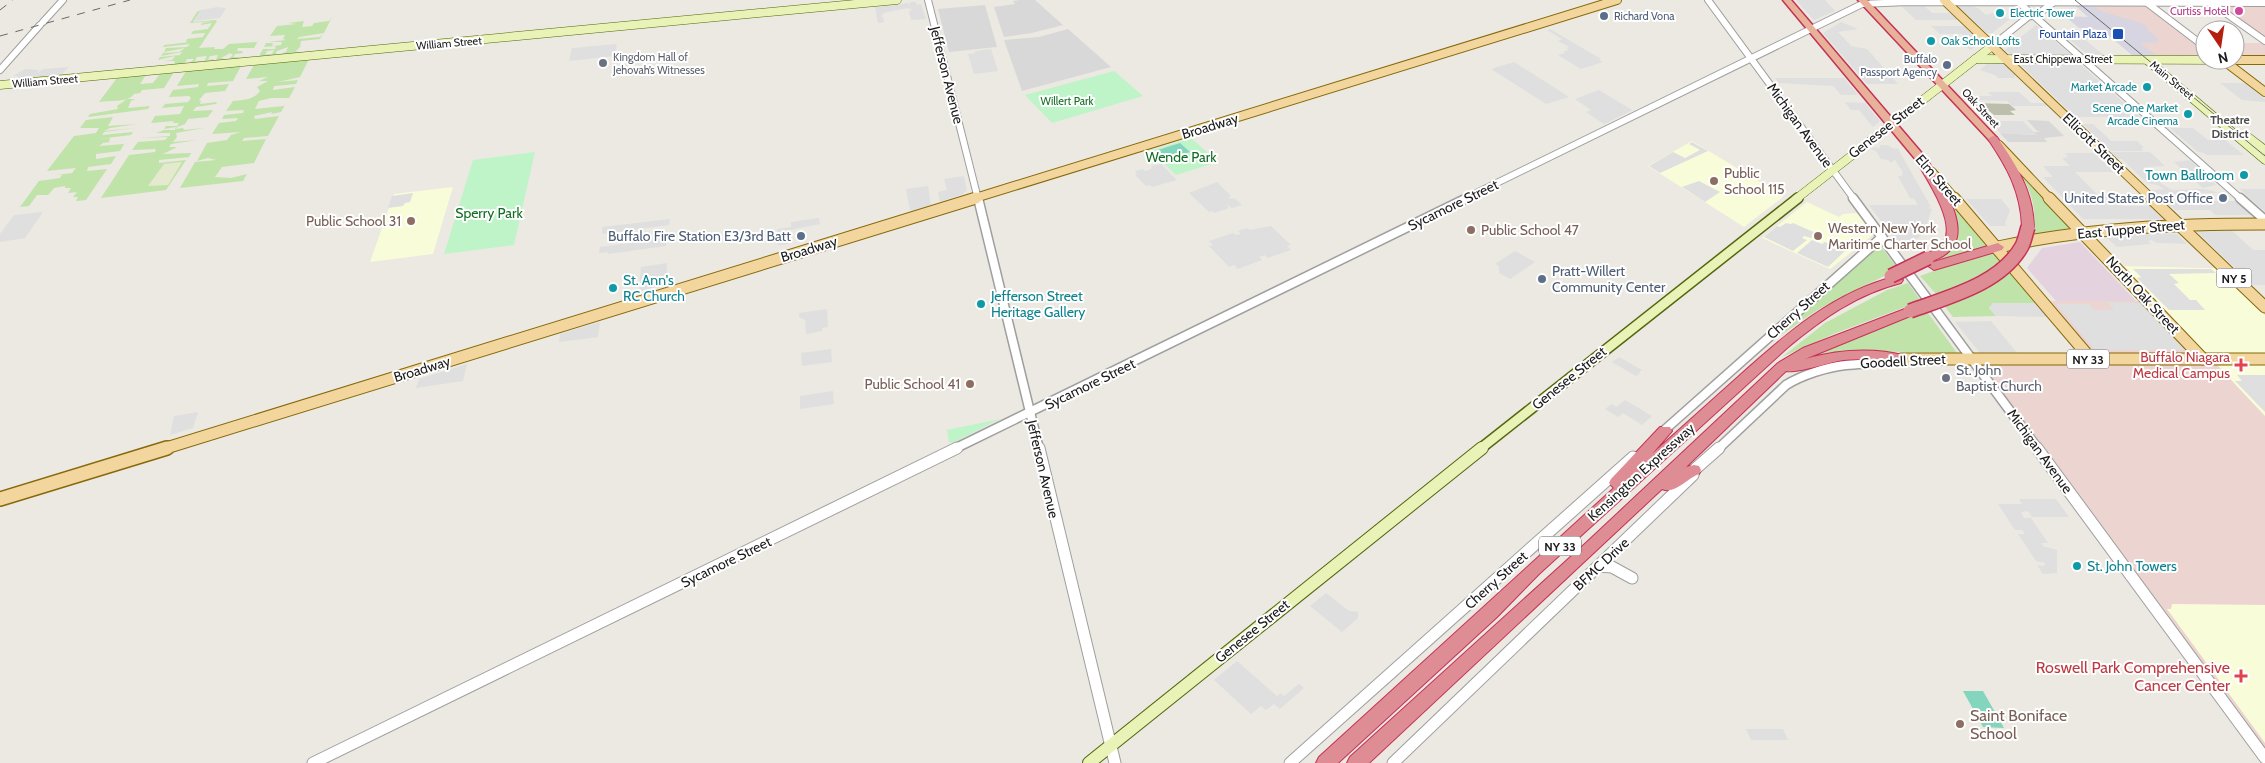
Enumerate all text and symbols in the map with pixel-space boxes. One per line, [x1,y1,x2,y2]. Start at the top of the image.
place label: Curtiss Hotel [2170,4,2229,18]
marker: Curtiss Hotel [2233,5,2245,17]
place label: Electric Tower [2010,6,2075,20]
marker: Electric Tower [1994,7,2006,19]
place label: Richard Vona [1614,9,1675,23]
marker: Richard Vona [1598,10,1610,22]
north arrow [2195,20,2245,70]
street label: Jefferson Avenue [926,23,968,126]
place label: Fountain Plaza [2039,27,2108,41]
marker: Fountain Plaza [2111,27,2125,41]
street label: William Street [416,33,483,53]
place label: Oak School Lofts [1941,34,2020,48]
marker: Oak School Lofts [1925,35,1937,47]
text: N [2216,48,2230,68]
place label: Kingdom Hall of Jehovah’s Witnesses [612,50,705,77]
place label: Buffalo Passport Agency [1860,52,1937,79]
street label: East Chippewa Street [2013,52,2113,66]
marker: Kingdom Hall of Jehovah’s Witnesses [597,57,609,69]
street label: Main Street [2147,57,2197,103]
marker: Buffalo Passport Agency [1941,59,1953,71]
street label: William Street [12,71,79,91]
street label: Michigan Avenue [1763,79,1837,171]
place label: Market Arcade [2071,80,2137,94]
marker: Market Arcade [2141,81,2153,93]
street label: Oak Street [1959,85,2003,131]
street label: Genesee Street [1845,92,1928,162]
park label: Willert Park [1041,94,1094,108]
place label: Scene One Market Arcade Cinema [2092,101,2179,128]
marker: Scene One Market Arcade Cinema [2182,108,2194,120]
street label: Broadway [1179,109,1241,143]
street label: Ellicott Street [2059,109,2129,177]
district label: Theatre District [2210,112,2250,141]
park label: Wende Park [1145,148,1217,166]
street label: Elm Street [1912,151,1966,210]
place label: Public School 115 [1724,164,1785,198]
place label: Town Ballroom [2145,166,2234,184]
marker: Town Ballroom [2238,169,2250,181]
street label: Sycamore Street [1405,175,1501,235]
marker: Public School 115 [1708,175,1720,187]
place label: United States Post Office [2064,189,2213,207]
marker: United States Post Office [2217,192,2229,204]
park label: Sperry Park [455,204,523,222]
place label: Public School 31 [306,212,401,230]
marker: Public School 31 [405,215,417,227]
street label: East Tupper Street [2076,215,2186,243]
place label: Western New York Maritime Charter School [1828,219,1972,253]
place label: Public School 47 [1481,221,1579,239]
marker: Public School 47 [1465,224,1477,236]
place label: Buffalo Fire Station E3/3rd Batt [608,227,791,245]
marker: Buffalo Fire Station E3/3rd Batt [795,230,807,242]
marker: Western New York Maritime Charter School [1812,230,1824,242]
street label: Broadway [778,232,840,266]
street label: North Oak Street [2102,252,2184,338]
place label: Pratt-Willert Community Center [1552,262,1666,296]
road number: NY 5 [2216,268,2252,288]
place label: St. Ann's RC Church [623,271,685,305]
marker: Pratt-Willert Community Center [1536,273,1548,285]
street label: Cherry Street [1763,277,1833,343]
marker: St. Ann's RC Church [607,282,619,294]
place label: Jefferson Street Heritage Gallery [990,287,1085,321]
marker: Jefferson Street Heritage Gallery [975,298,987,310]
street label: Genesee Street [1528,342,1610,414]
place label: Buffalo Niagara Medical Campus [2133,348,2230,382]
road number: NY 33 [2067,349,2109,368]
street label: Goodell Street [1860,350,1946,372]
street label: Broadway [391,352,453,386]
street label: Sycamore Street [1042,354,1138,414]
marker: Buffalo Niagara Medical Campus [2234,358,2248,372]
place label: St. John Baptist Church [1956,361,2042,395]
marker: St. John Baptist Church [1940,372,1952,384]
place label: Public School 41 [865,375,960,393]
marker: Public School 41 [964,378,976,390]
street label: Michigan Avenue [2003,405,2077,497]
street label: Jefferson Avenue [1023,417,1063,520]
street label: Kensington Expressway [1584,419,1698,525]
street label: Sycamore Street [678,532,774,592]
street label: BFMC Drive [1569,534,1633,594]
road number: NY 33 [1539,536,1581,556]
street label: Cherry Street [1461,547,1531,613]
place label: St. John Towers [2087,557,2177,575]
marker: St. John Towers [2071,560,2083,572]
street label: Genesee Street [1211,595,1293,667]
place label: Roswell Park Comprehensive Cancer Center [2036,658,2231,695]
marker: Roswell Park Comprehensive Cancer Center [2234,669,2248,683]
place label: Saint Boniface School [1970,706,2067,743]
marker: Saint Boniface School [1954,718,1966,730]

